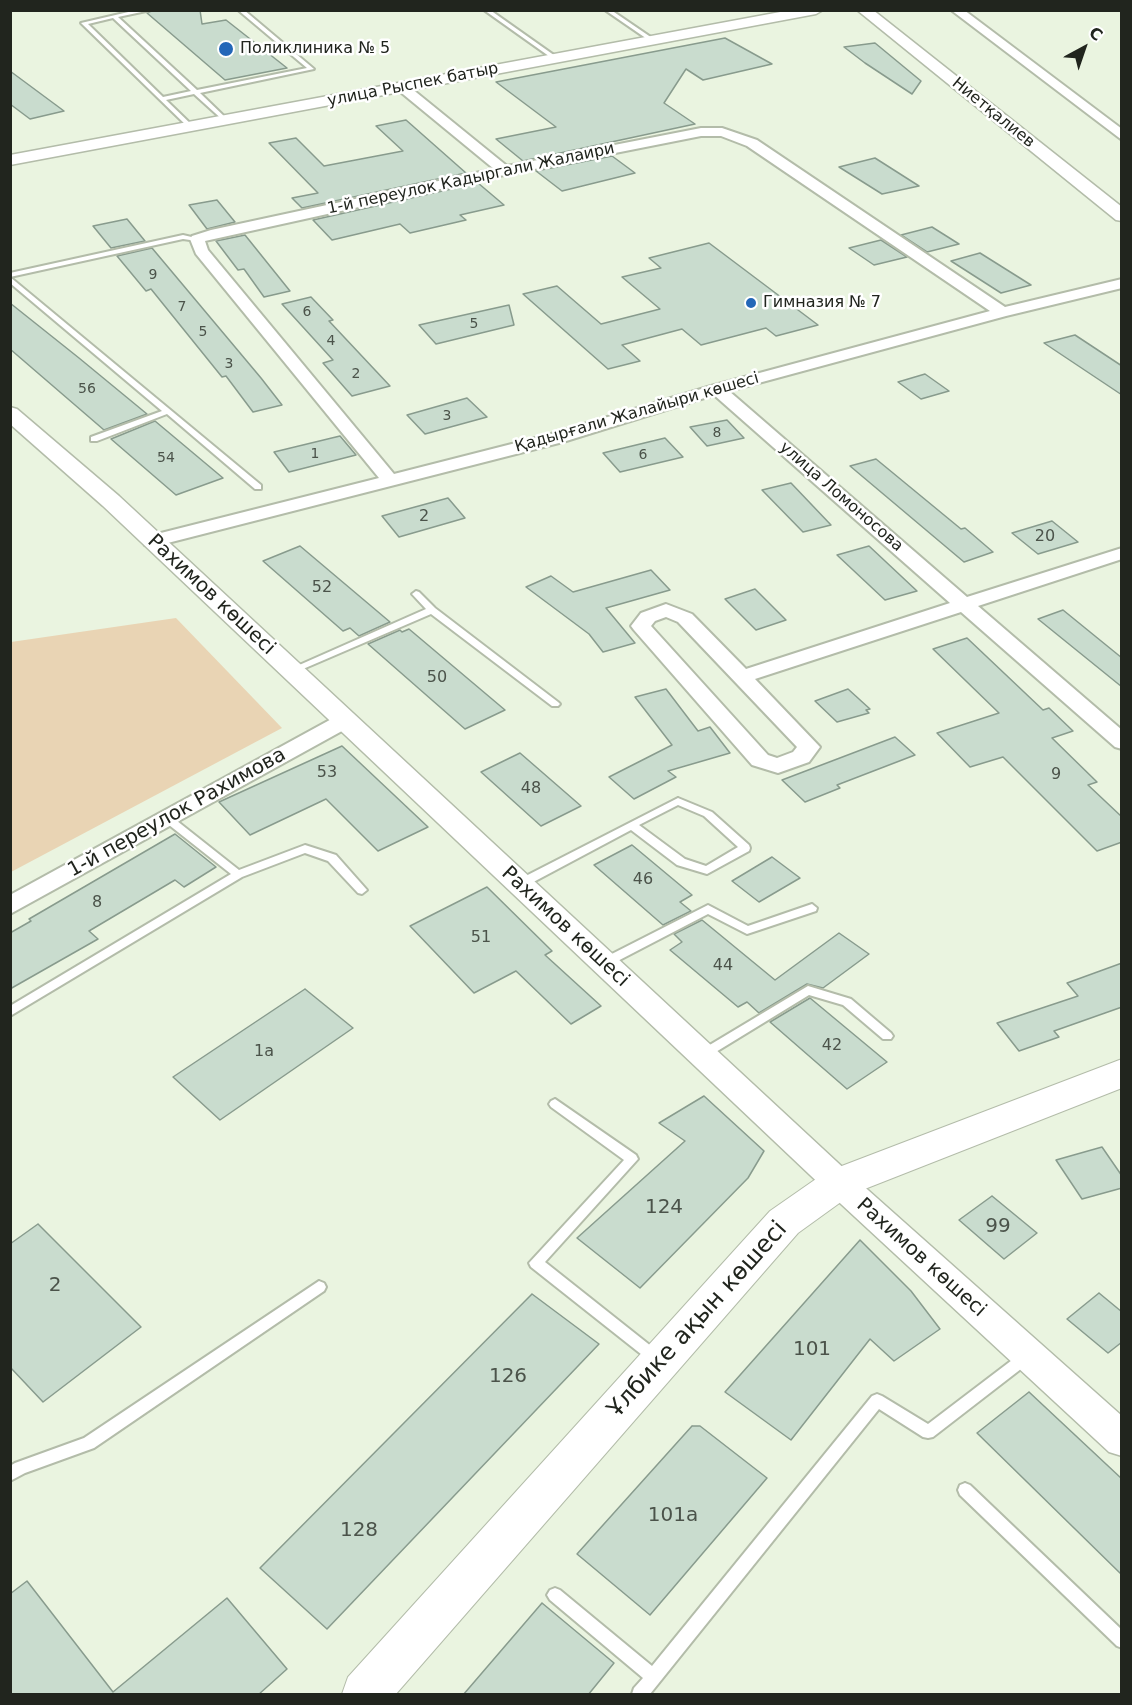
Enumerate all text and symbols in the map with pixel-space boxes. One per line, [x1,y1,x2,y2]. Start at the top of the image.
north arrow [1054,18,1114,78]
text: С [1085,23,1106,45]
place label: Поликлиника № 5 [240,39,390,59]
marker: Поликлиника № 5 [217,40,235,58]
street label: улица Рыспек батыр [326,59,500,111]
street label: Ниетқалиев [948,74,1038,152]
street label: 1-й переулок Кадыргали Жалаири [326,139,616,219]
house number: 9 [149,267,157,283]
place label: Гимназия № 7 [763,293,881,313]
marker: Гимназия № 7 [744,296,758,310]
house number: 7 [178,299,186,315]
house number: 6 [303,304,311,320]
house number: 5 [470,316,478,332]
house number: 5 [199,324,207,340]
house number: 4 [327,333,335,349]
house number: 3 [225,356,233,372]
house number: 2 [352,366,360,382]
street label: Қадырғали Жалайыри көшесі [513,369,761,457]
house number: 56 [78,381,96,397]
house number: 3 [443,408,451,424]
house number: 8 [713,425,721,441]
street label: улица Ломоносова [775,438,907,556]
house number: 1 [311,446,319,462]
house number: 6 [639,447,647,463]
house number: 54 [157,450,175,466]
house number: 2 [419,507,429,527]
house number: 20 [1035,527,1055,547]
street label: Рахимов көшесі [142,530,280,660]
house number: 52 [312,578,332,598]
house number: 50 [427,668,447,688]
street label: 1-й переулок Рахимова [64,743,290,883]
house number: 53 [317,763,337,783]
house number: 9 [1051,765,1061,785]
house number: 48 [521,779,541,799]
street label: Рахимов көшесі [496,862,634,992]
house number: 46 [633,870,653,890]
house number: 8 [92,893,102,913]
house number: 51 [471,928,491,948]
house number: 44 [713,956,733,976]
house number: 42 [822,1036,842,1056]
house number: 1а [254,1042,274,1062]
street label: Рахимов көшесі [851,1194,991,1322]
house number: 124 [645,1196,683,1220]
house number: 99 [985,1215,1011,1239]
street label: Ұлбике ақын көшесі [602,1216,794,1424]
house number: 2 [49,1274,61,1298]
house number: 101 [793,1338,831,1362]
house number: 126 [489,1365,527,1389]
house number: 101а [648,1504,698,1528]
house number: 128 [340,1519,378,1543]

